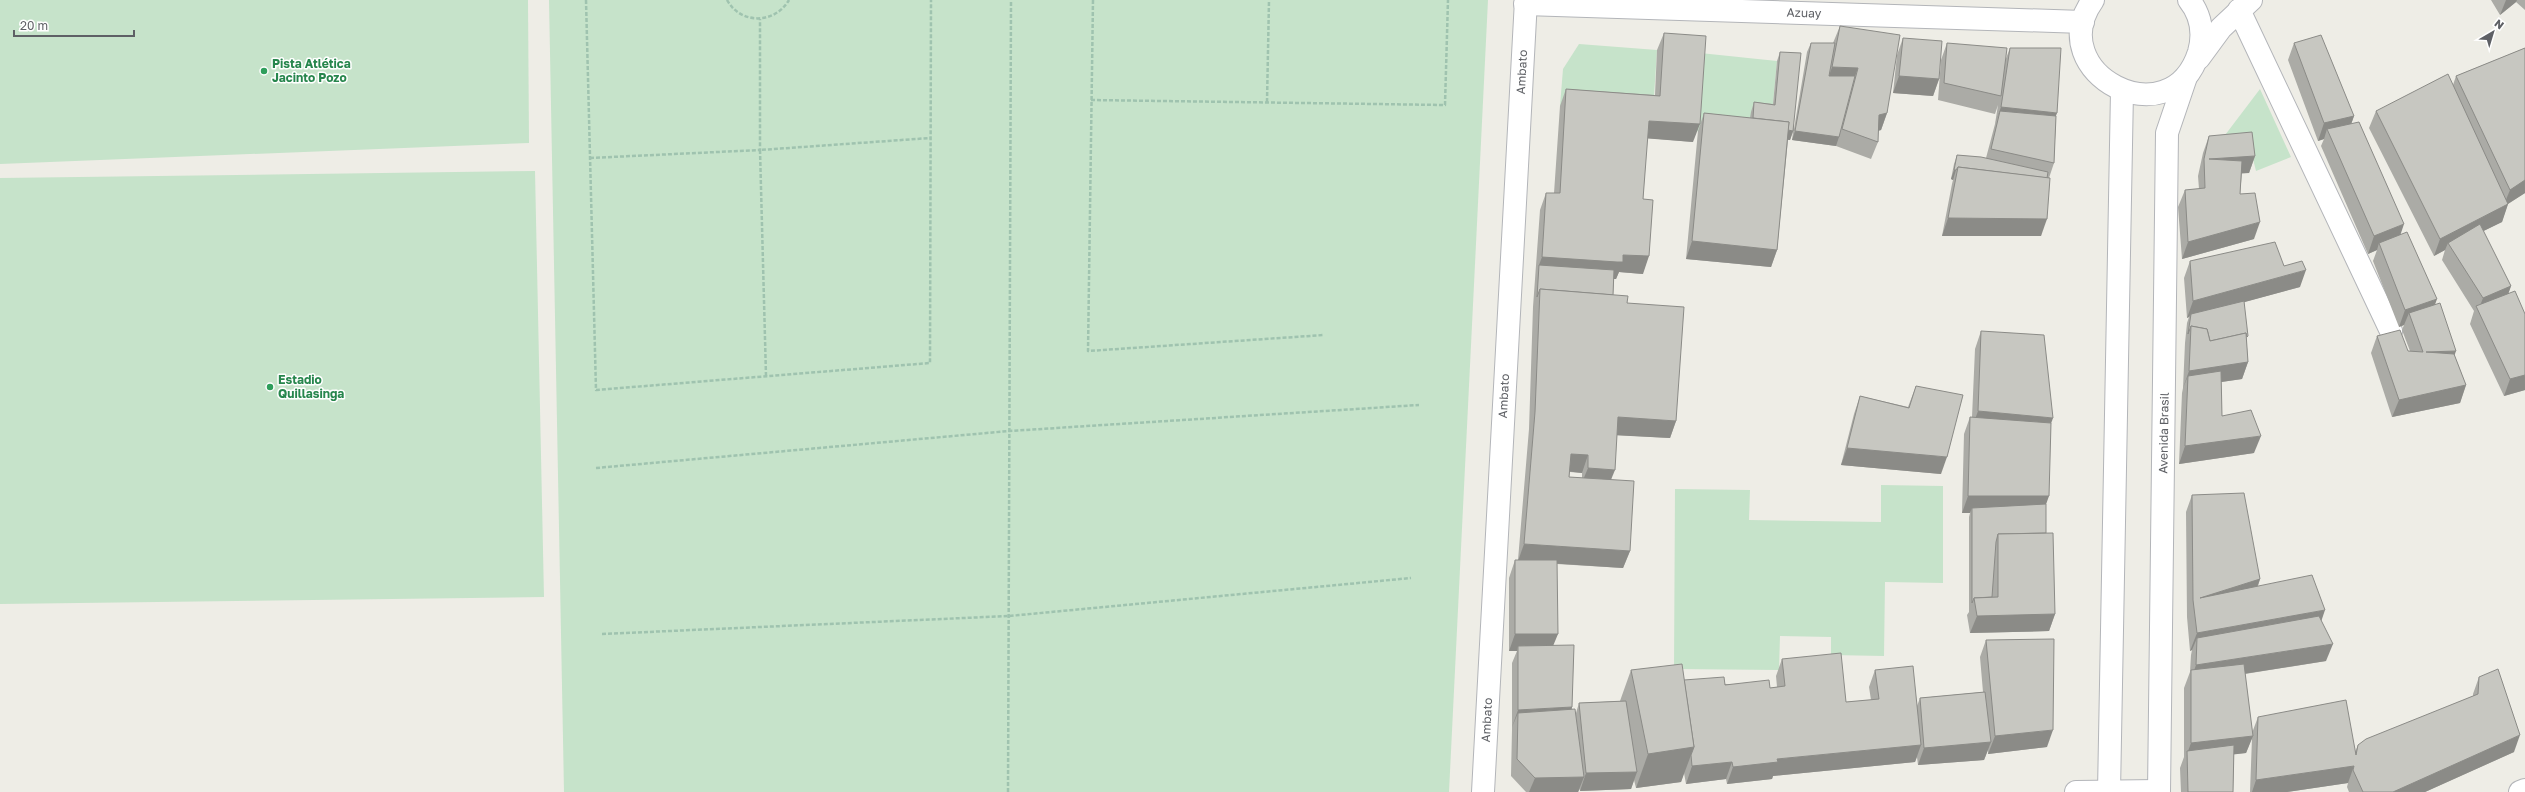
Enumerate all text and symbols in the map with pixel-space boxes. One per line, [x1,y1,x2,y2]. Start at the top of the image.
street label: Azuay [1786,4,1822,21]
scale bar [14,12,134,38]
north arrow [2473,12,2513,52]
text: N [2492,16,2507,31]
text: 20 m [20,18,48,33]
street label: Ambato [1513,49,1530,95]
place label: Pista Atlética Jacinto Pozo [272,56,351,85]
marker: Pista Atlética Jacinto Pozo [259,66,269,76]
place label: Estadio Quillasinga [278,372,344,401]
street label: Ambato [1495,373,1512,419]
marker: Estadio Quillasinga [265,382,275,392]
street label: Avenida Brasil [2155,392,2172,474]
street label: Ambato [1478,697,1495,743]

